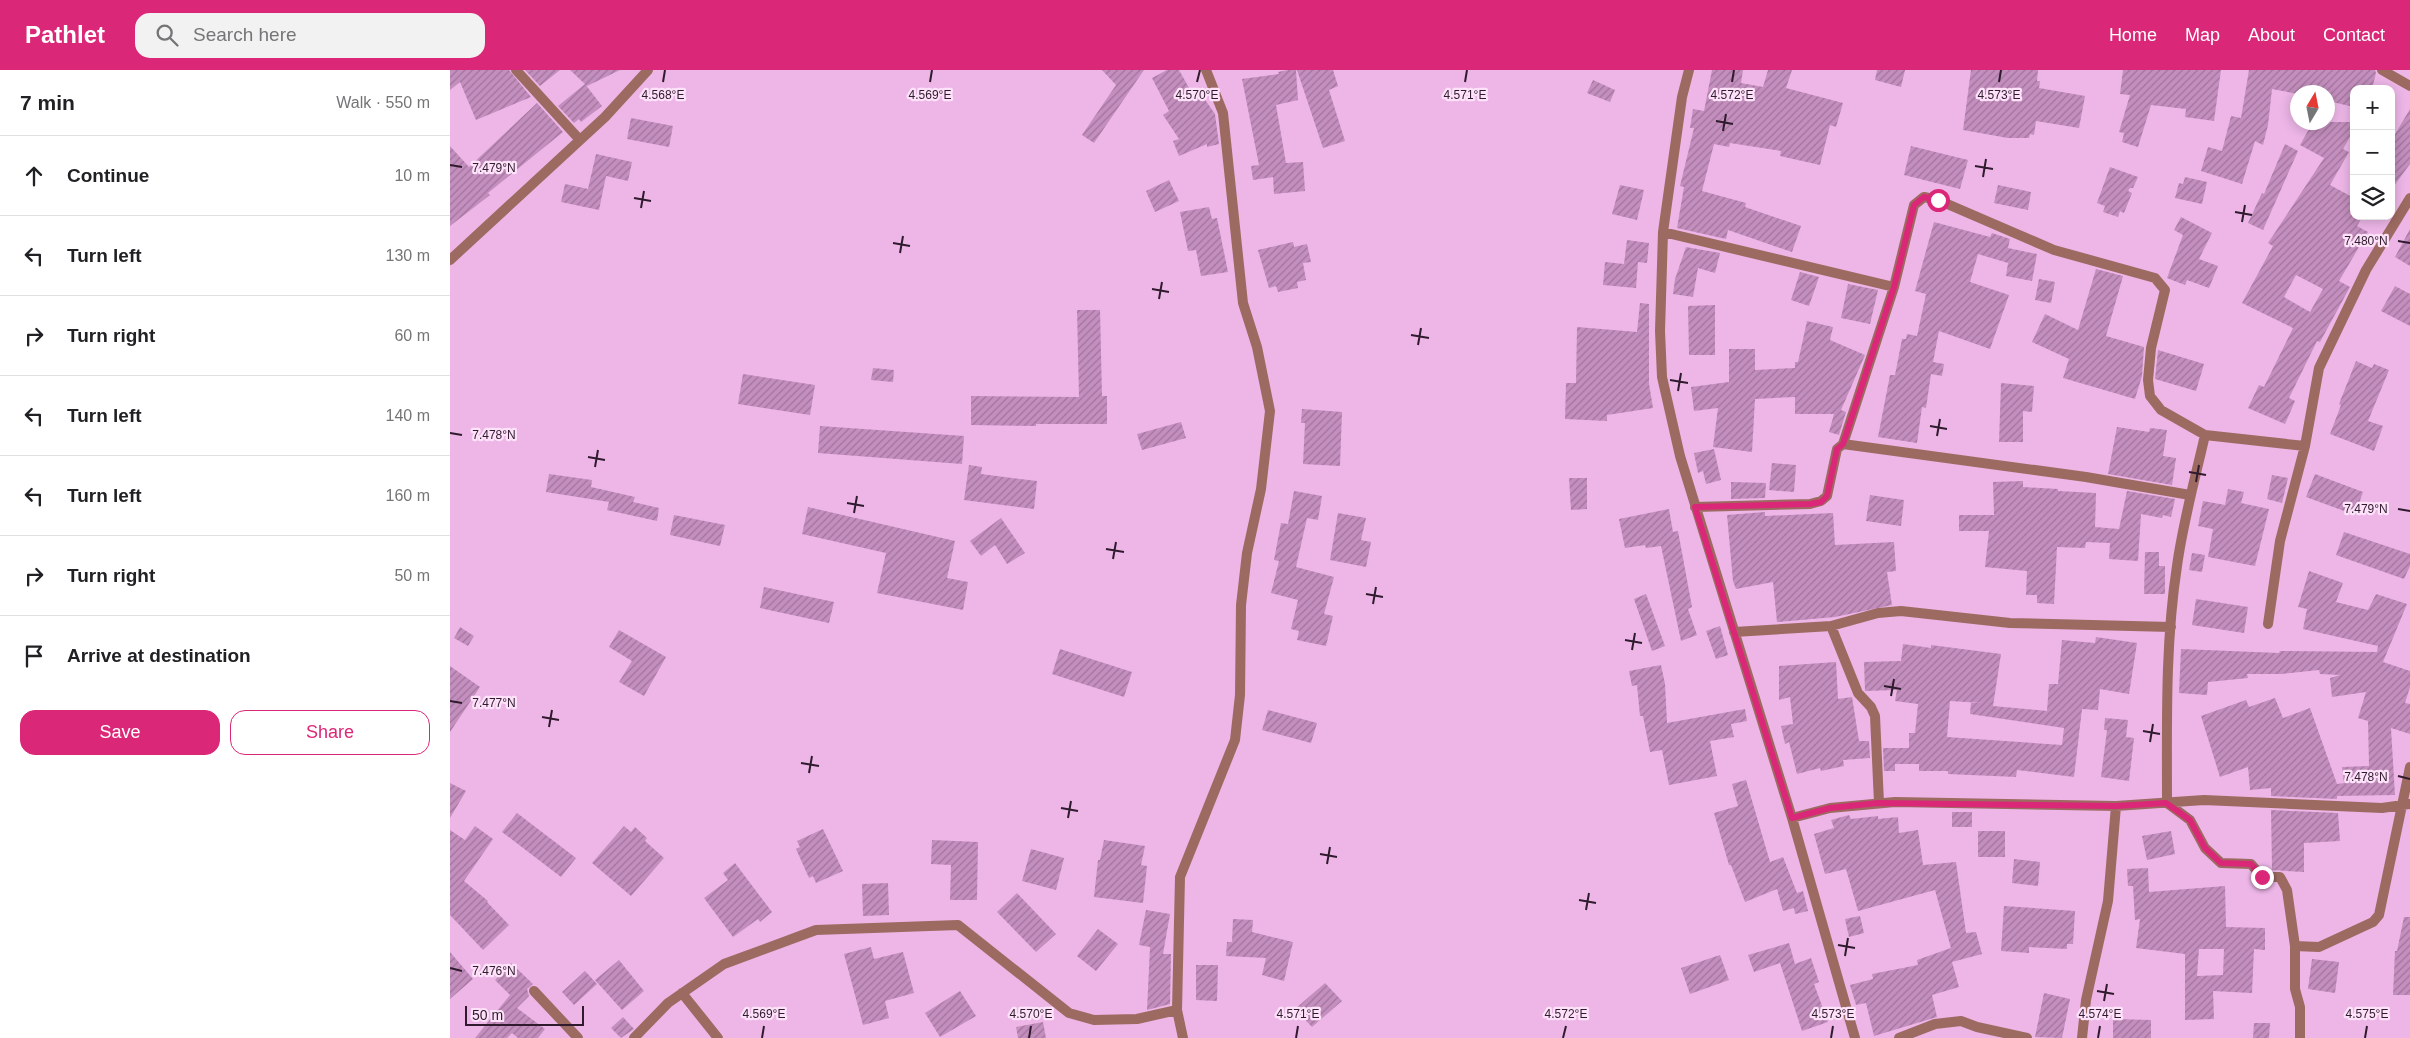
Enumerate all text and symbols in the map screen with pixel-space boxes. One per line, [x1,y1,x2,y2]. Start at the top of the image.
search box [135,13,485,58]
text: Pathlet [25,21,105,48]
icon: search [153,21,181,49]
text: Search here [193,24,297,45]
text: Home [2109,25,2157,45]
text: Map [2185,25,2220,45]
text: About [2248,25,2295,45]
text: Contact [2323,25,2385,45]
north arrow [2290,85,2335,130]
map controls [2350,85,2395,220]
button: + [2350,85,2395,130]
text: 4.568°E [642,88,684,102]
text: 4.569°E [909,88,951,102]
text: 4.570°E [1176,88,1218,102]
text: 4.571°E [1444,88,1486,102]
text: 4.572°E [1711,88,1753,102]
text: 4.573°E [1978,88,2020,102]
text: 7 min [20,91,75,114]
text: Walk · 550 m [336,94,430,111]
button: − [2350,130,2395,175]
text: 7.479°N [472,161,516,175]
icon: ahead [20,162,48,190]
text: Continue [67,165,149,186]
text: 10 m [394,167,430,184]
button: layers [2350,175,2395,220]
route start [1927,189,1950,212]
text: 7.480°N [2344,234,2388,248]
icon: left [20,242,48,270]
text: Turn left [67,245,142,266]
text: 130 m [386,247,430,264]
icon: right [20,322,48,350]
text: Turn right [67,325,155,346]
text: 60 m [394,327,430,344]
icon: left [20,402,48,430]
text: Turn left [67,405,142,426]
text: 140 m [386,407,430,424]
text: 7.478°N [472,428,516,442]
icon: left [20,482,48,510]
text: Turn left [67,485,142,506]
text: 160 m [386,487,430,504]
text: 7.479°N [2344,502,2388,516]
icon: right [20,562,48,590]
text: Turn right [67,565,155,586]
text: 50 m [394,567,430,584]
icon: arrive [20,642,48,670]
text: Arrive at destination [67,645,251,666]
text: 7.477°N [472,696,516,710]
button: Save [20,710,220,755]
button: Share [230,710,430,755]
text: 7.478°N [2344,770,2388,784]
route end [2251,866,2274,889]
text: 7.476°N [472,964,516,978]
scale bar [465,1003,584,1026]
text: 50 m [472,1007,503,1023]
text: 4.569°E [743,1007,785,1021]
text: 4.570°E [1010,1007,1052,1021]
text: 4.571°E [1277,1007,1319,1021]
text: 4.572°E [1545,1007,1587,1021]
text: 4.573°E [1812,1007,1854,1021]
text: 4.574°E [2079,1007,2121,1021]
text: 4.575°E [2346,1007,2388,1021]

